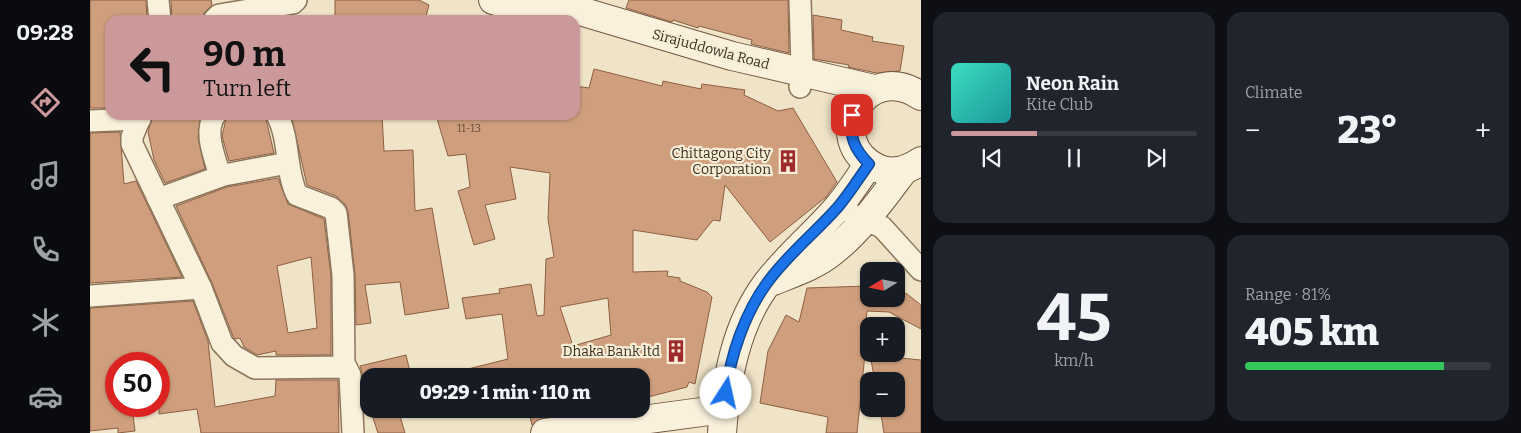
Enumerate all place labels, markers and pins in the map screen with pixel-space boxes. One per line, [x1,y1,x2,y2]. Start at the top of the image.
pin [831,94,873,136]
place label: Chittagong City Corporation [672,145,772,178]
building icon: Chittagong City Corporation [775,148,801,174]
building icon: Dhaka Bank ltd [663,338,689,364]
place label: Dhaka Bank ltd [562,343,660,360]

